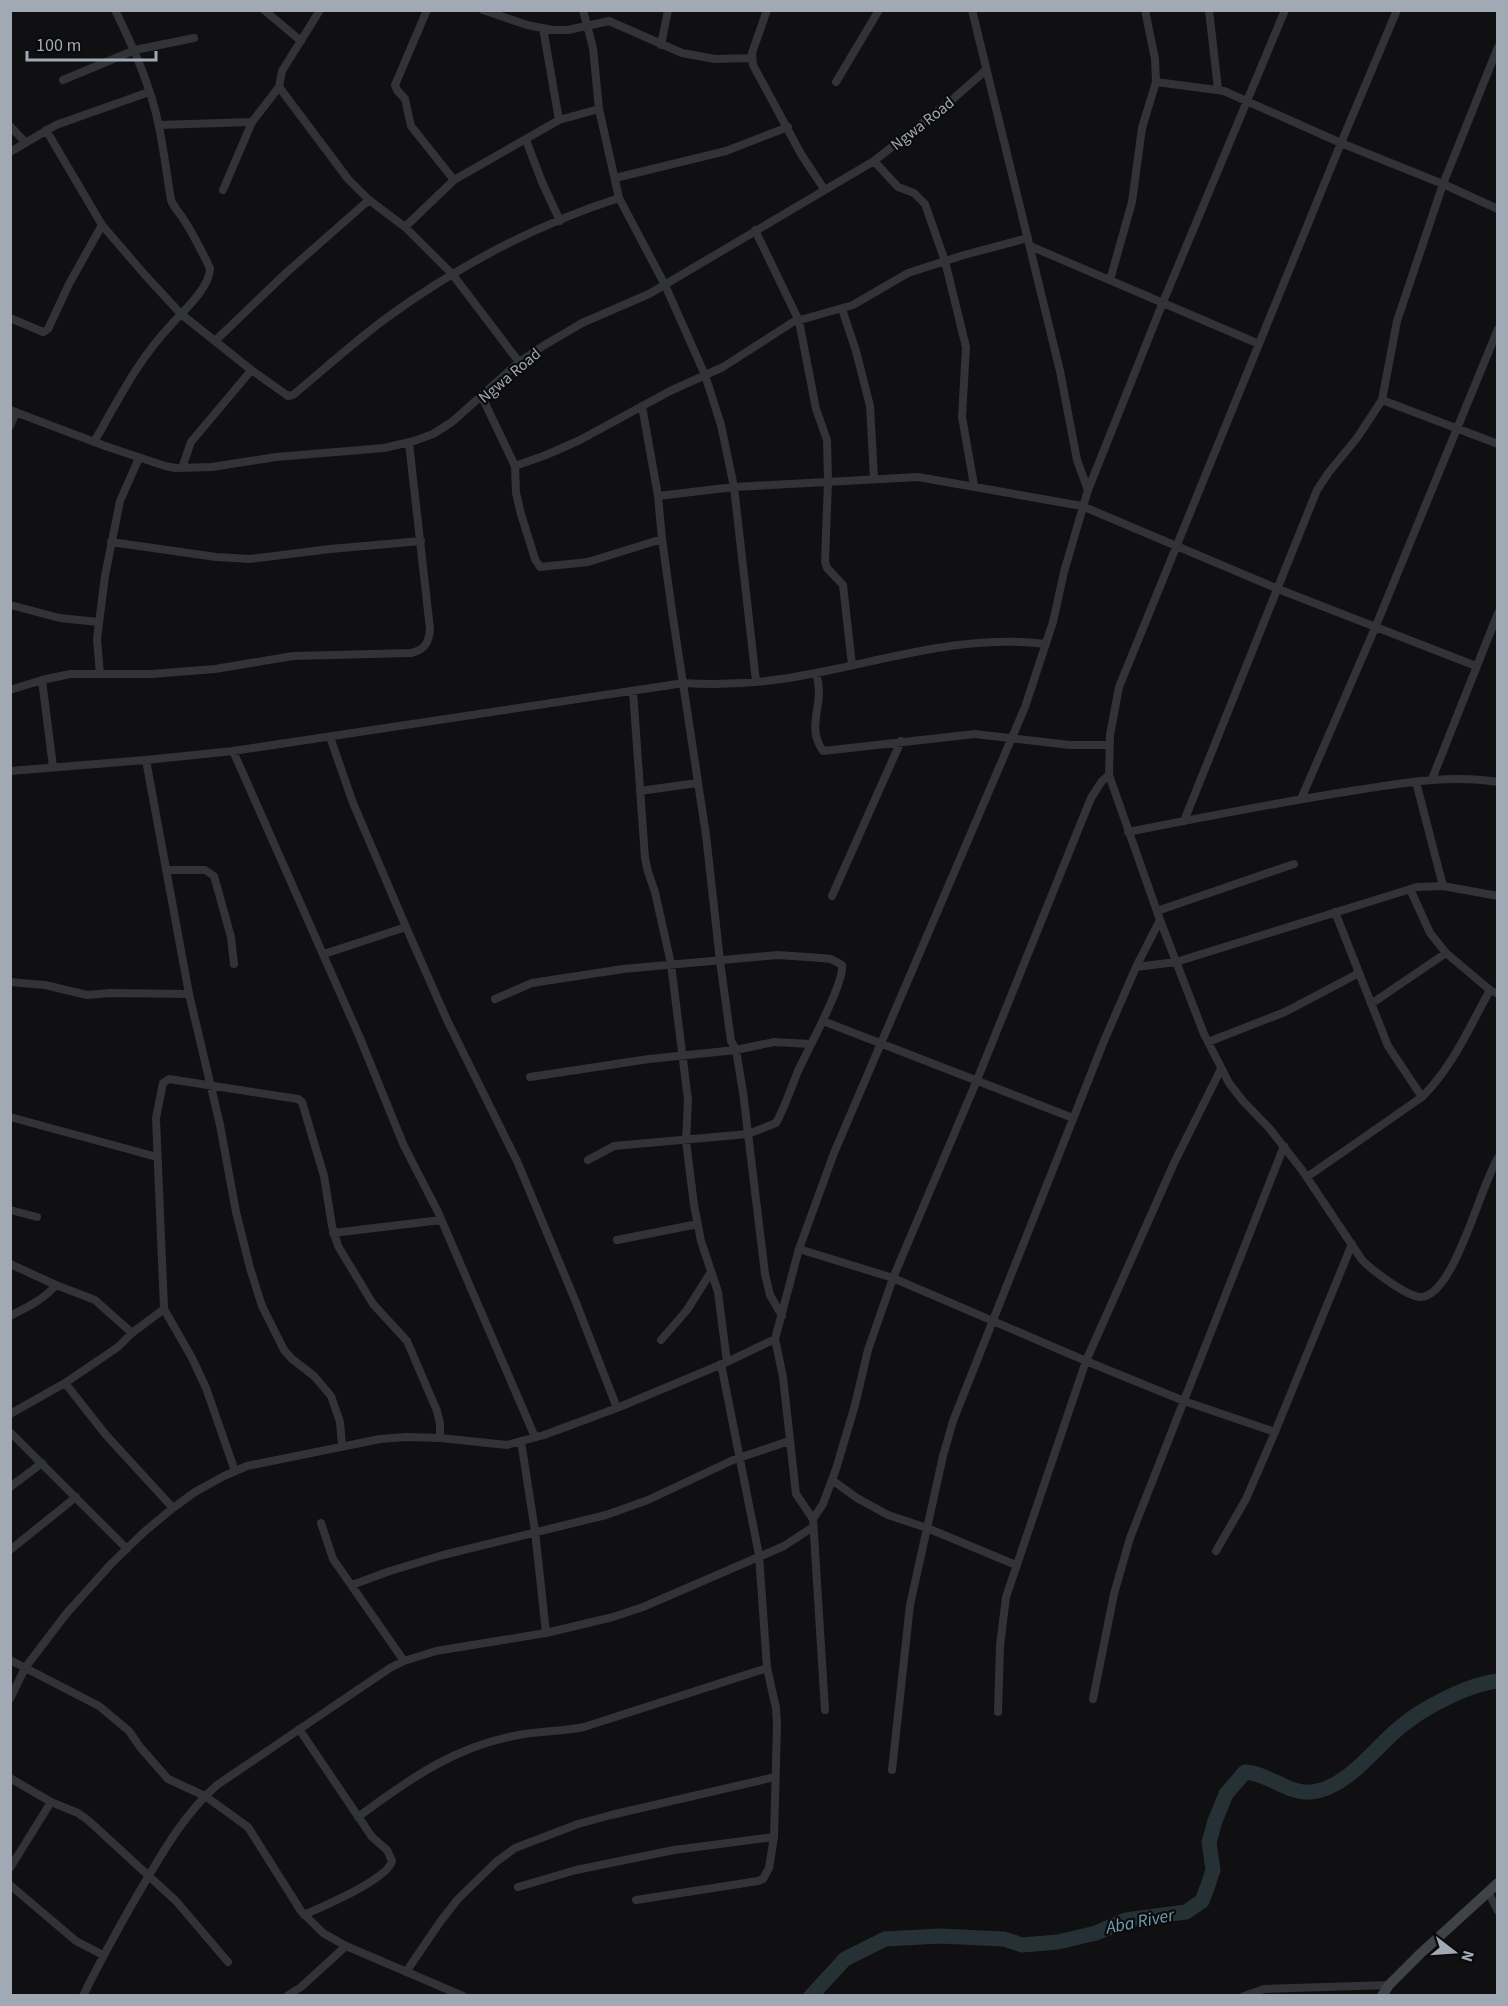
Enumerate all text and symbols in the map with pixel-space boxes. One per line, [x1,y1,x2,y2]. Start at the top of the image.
scale bar [27,24,156,62]
text: 100 m [36,33,81,58]
street label: Ngwa Road [886,92,959,156]
street label: Ngwa Road [474,343,546,408]
water label: Aba River [1103,1902,1177,1941]
north arrow [1424,1922,1484,1982]
text: N [1455,1948,1479,1964]

